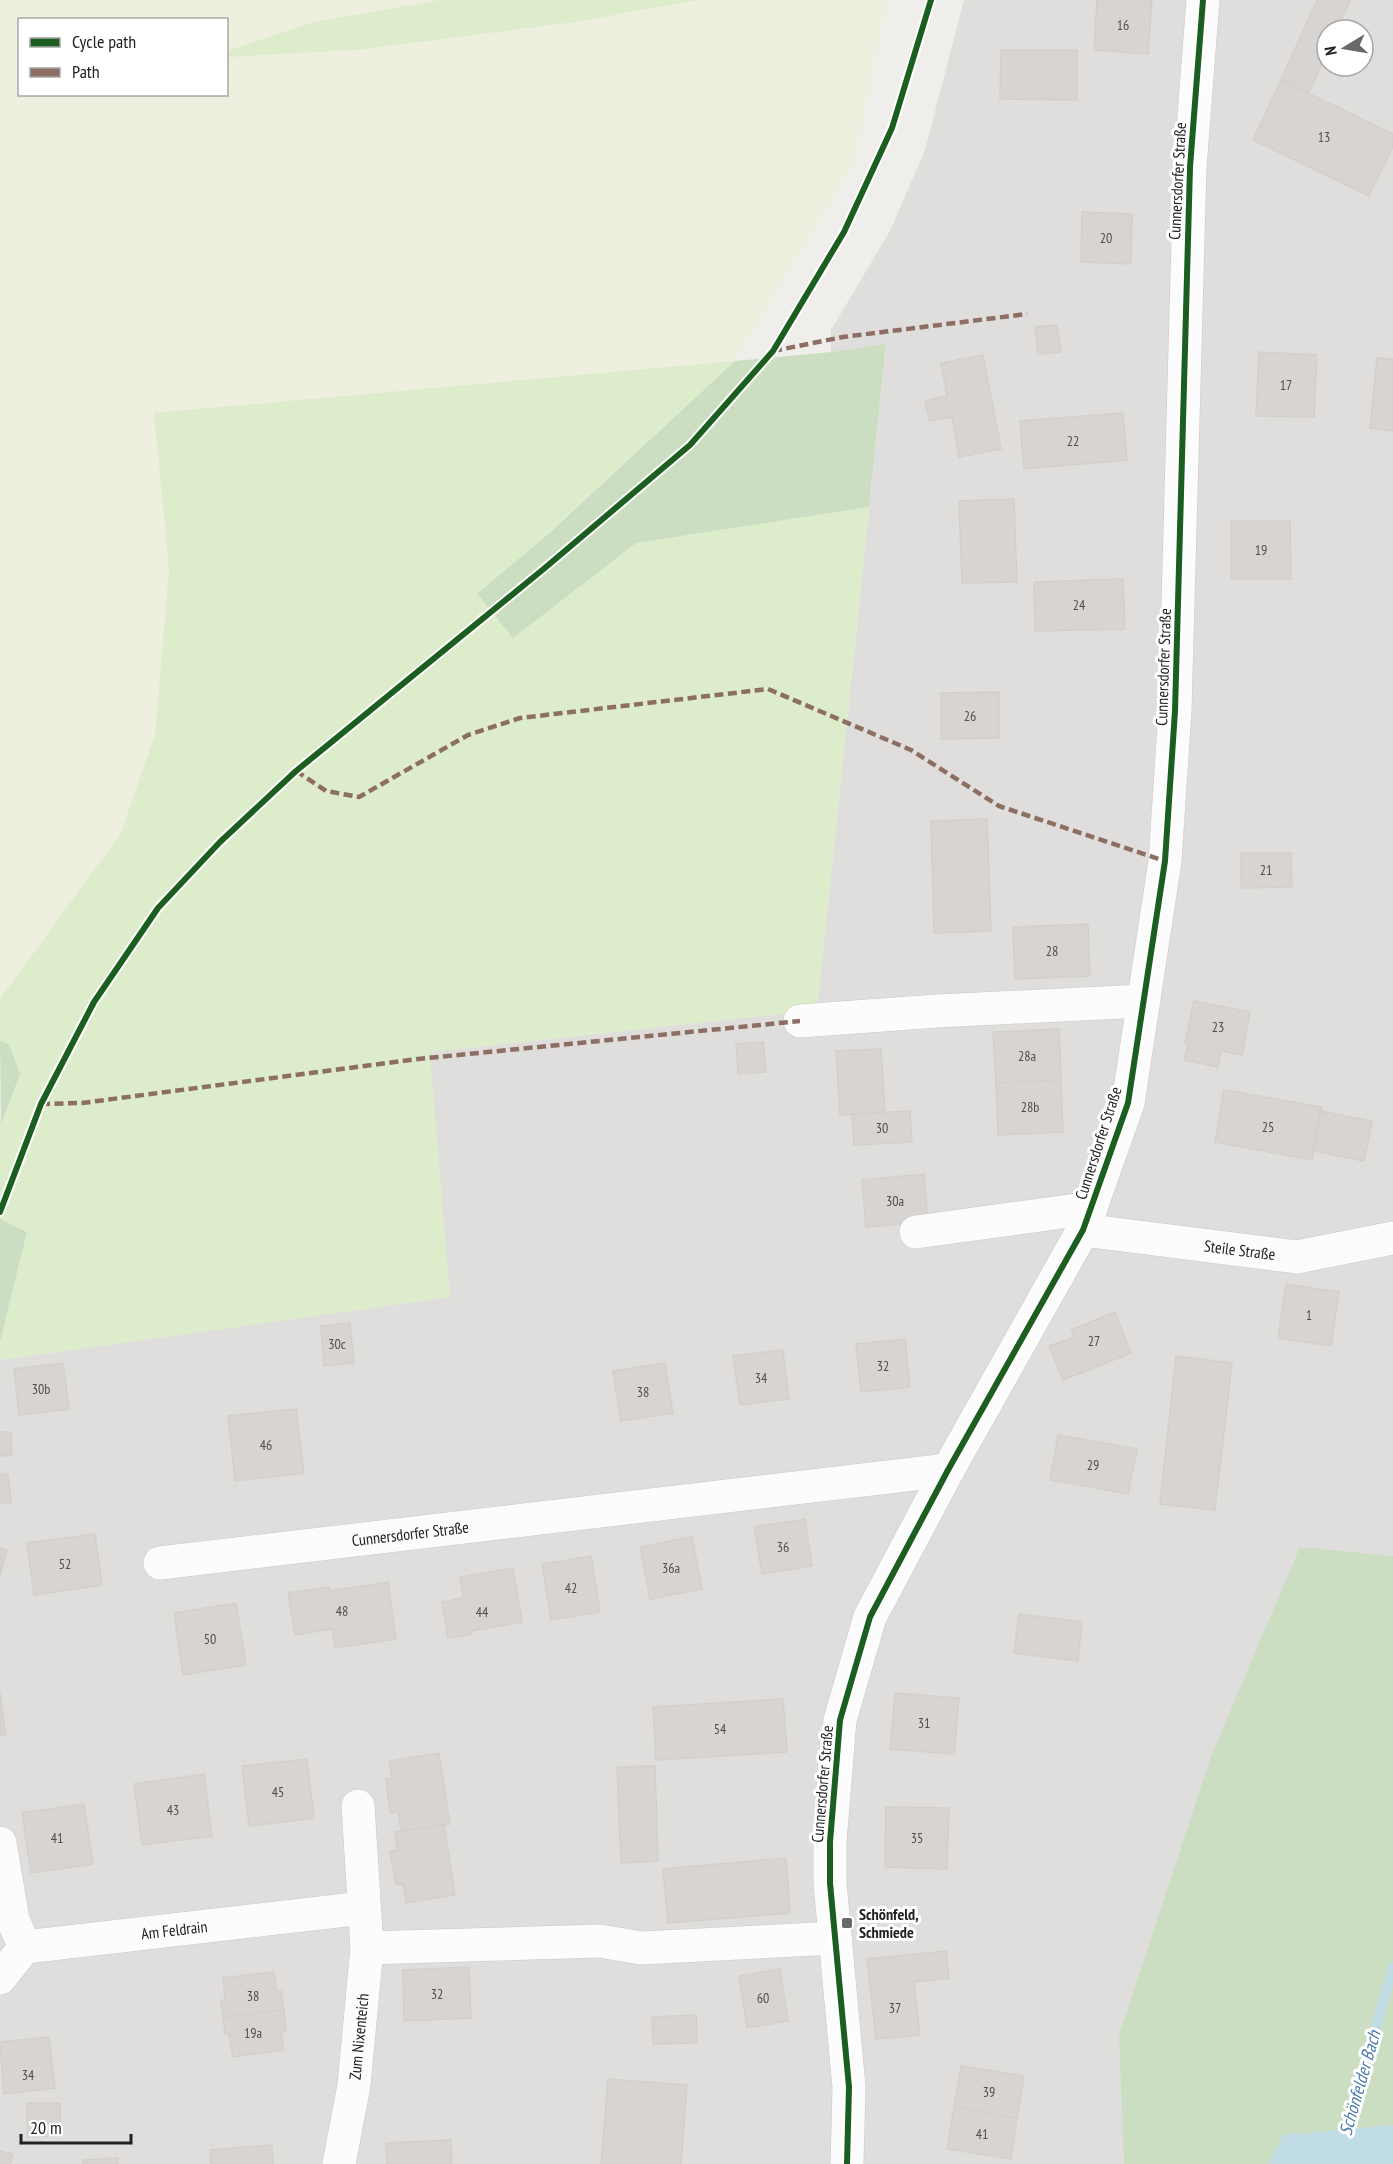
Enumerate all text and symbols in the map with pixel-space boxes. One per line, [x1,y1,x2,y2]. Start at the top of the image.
house number: 16 [1117,16,1129,34]
legend [18,18,228,96]
north arrow [1315,18,1375,78]
text: Cycle path [72,30,136,53]
text: N [1320,45,1341,57]
text: Path [72,60,100,83]
street label: Cunnersdorfer Straße [1164,122,1190,240]
house number: 13 [1318,128,1330,146]
house number: 20 [1100,229,1112,247]
house number: 17 [1280,376,1292,394]
house number: 22 [1067,432,1079,450]
house number: 19 [1255,541,1267,559]
house number: 24 [1073,596,1086,614]
street label: Cunnersdorfer Straße [1151,608,1175,726]
house number: 26 [964,707,976,725]
house number: 21 [1260,861,1272,879]
house number: 28 [1046,942,1058,960]
house number: 23 [1212,1018,1224,1036]
house number: 28a [1018,1047,1036,1065]
street label: Cunnersdorfer Straße [1070,1084,1126,1202]
house number: 28b [1021,1098,1039,1116]
house number: 25 [1262,1118,1274,1136]
house number: 30 [876,1119,888,1137]
house number: 30a [886,1192,904,1210]
street label: Steile Straße [1203,1235,1276,1264]
house number: 1 [1306,1306,1312,1324]
house number: 27 [1088,1332,1100,1350]
house number: 30c [328,1335,346,1353]
house number: 32 [877,1357,889,1375]
house number: 34 [755,1369,768,1387]
house number: 30b [32,1380,50,1398]
house number: 38 [637,1383,649,1401]
house number: 46 [260,1436,272,1454]
house number: 29 [1087,1456,1099,1474]
street label: Cunnersdorfer Straße [351,1517,470,1550]
house number: 36 [777,1538,789,1556]
house number: 52 [59,1555,71,1573]
house number: 36a [662,1559,680,1577]
house number: 42 [565,1579,577,1597]
house number: 48 [336,1602,348,1620]
house number: 44 [476,1603,489,1621]
house number: 50 [204,1630,216,1648]
house number: 31 [918,1714,930,1732]
house number: 54 [714,1720,727,1738]
street label: Cunnersdorfer Straße [807,1725,837,1843]
house number: 45 [272,1783,284,1801]
house number: 43 [167,1801,179,1819]
house number: 41 [51,1829,63,1847]
house number: 35 [911,1829,923,1847]
place label: Schönfeld, Schmiede [859,1904,919,1942]
street label: Am Feldrain [140,1916,208,1944]
marker: Schönfeld, Schmiede [840,1916,854,1930]
house number: 32 [431,1985,443,2003]
house number: 38 [247,1987,259,2005]
house number: 60 [757,1989,769,2007]
street label: Zum Nixenteich [345,1993,373,2081]
house number: 37 [889,1999,901,2017]
house number: 19a [244,2024,262,2042]
water label: Schönfelder Bach [1334,2027,1386,2138]
house number: 34 [22,2066,35,2084]
house number: 39 [983,2083,995,2101]
scale bar [21,2107,130,2145]
text: 20 m [30,2116,62,2139]
house number: 41 [976,2125,988,2143]

